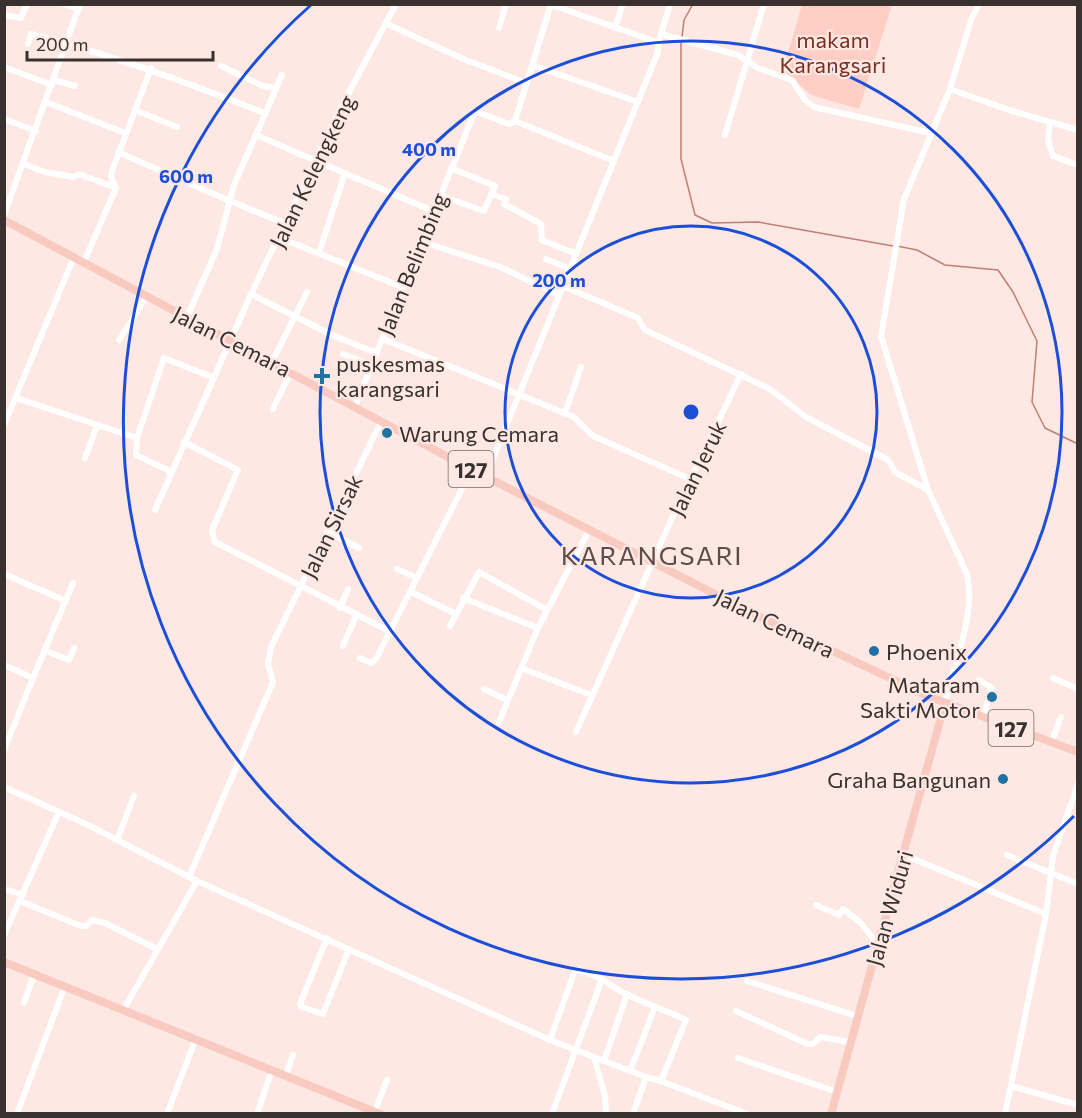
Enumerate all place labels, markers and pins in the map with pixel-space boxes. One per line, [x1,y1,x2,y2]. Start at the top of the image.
place label: puskesmas karangsari [336,350,445,402]
marker: puskesmas karangsari [313,367,331,385]
centre of rings [681,402,701,422]
place label: Warung Cemara [399,420,559,447]
marker: Warung Cemara [380,426,394,440]
place label: Phoenix [886,638,967,665]
marker: Phoenix [867,644,881,658]
place label: Mataram Sakti Motor [860,671,980,723]
marker: Mataram Sakti Motor [985,690,999,704]
place label: Graha Bangunan [827,766,991,793]
marker: Graha Bangunan [996,772,1010,786]

